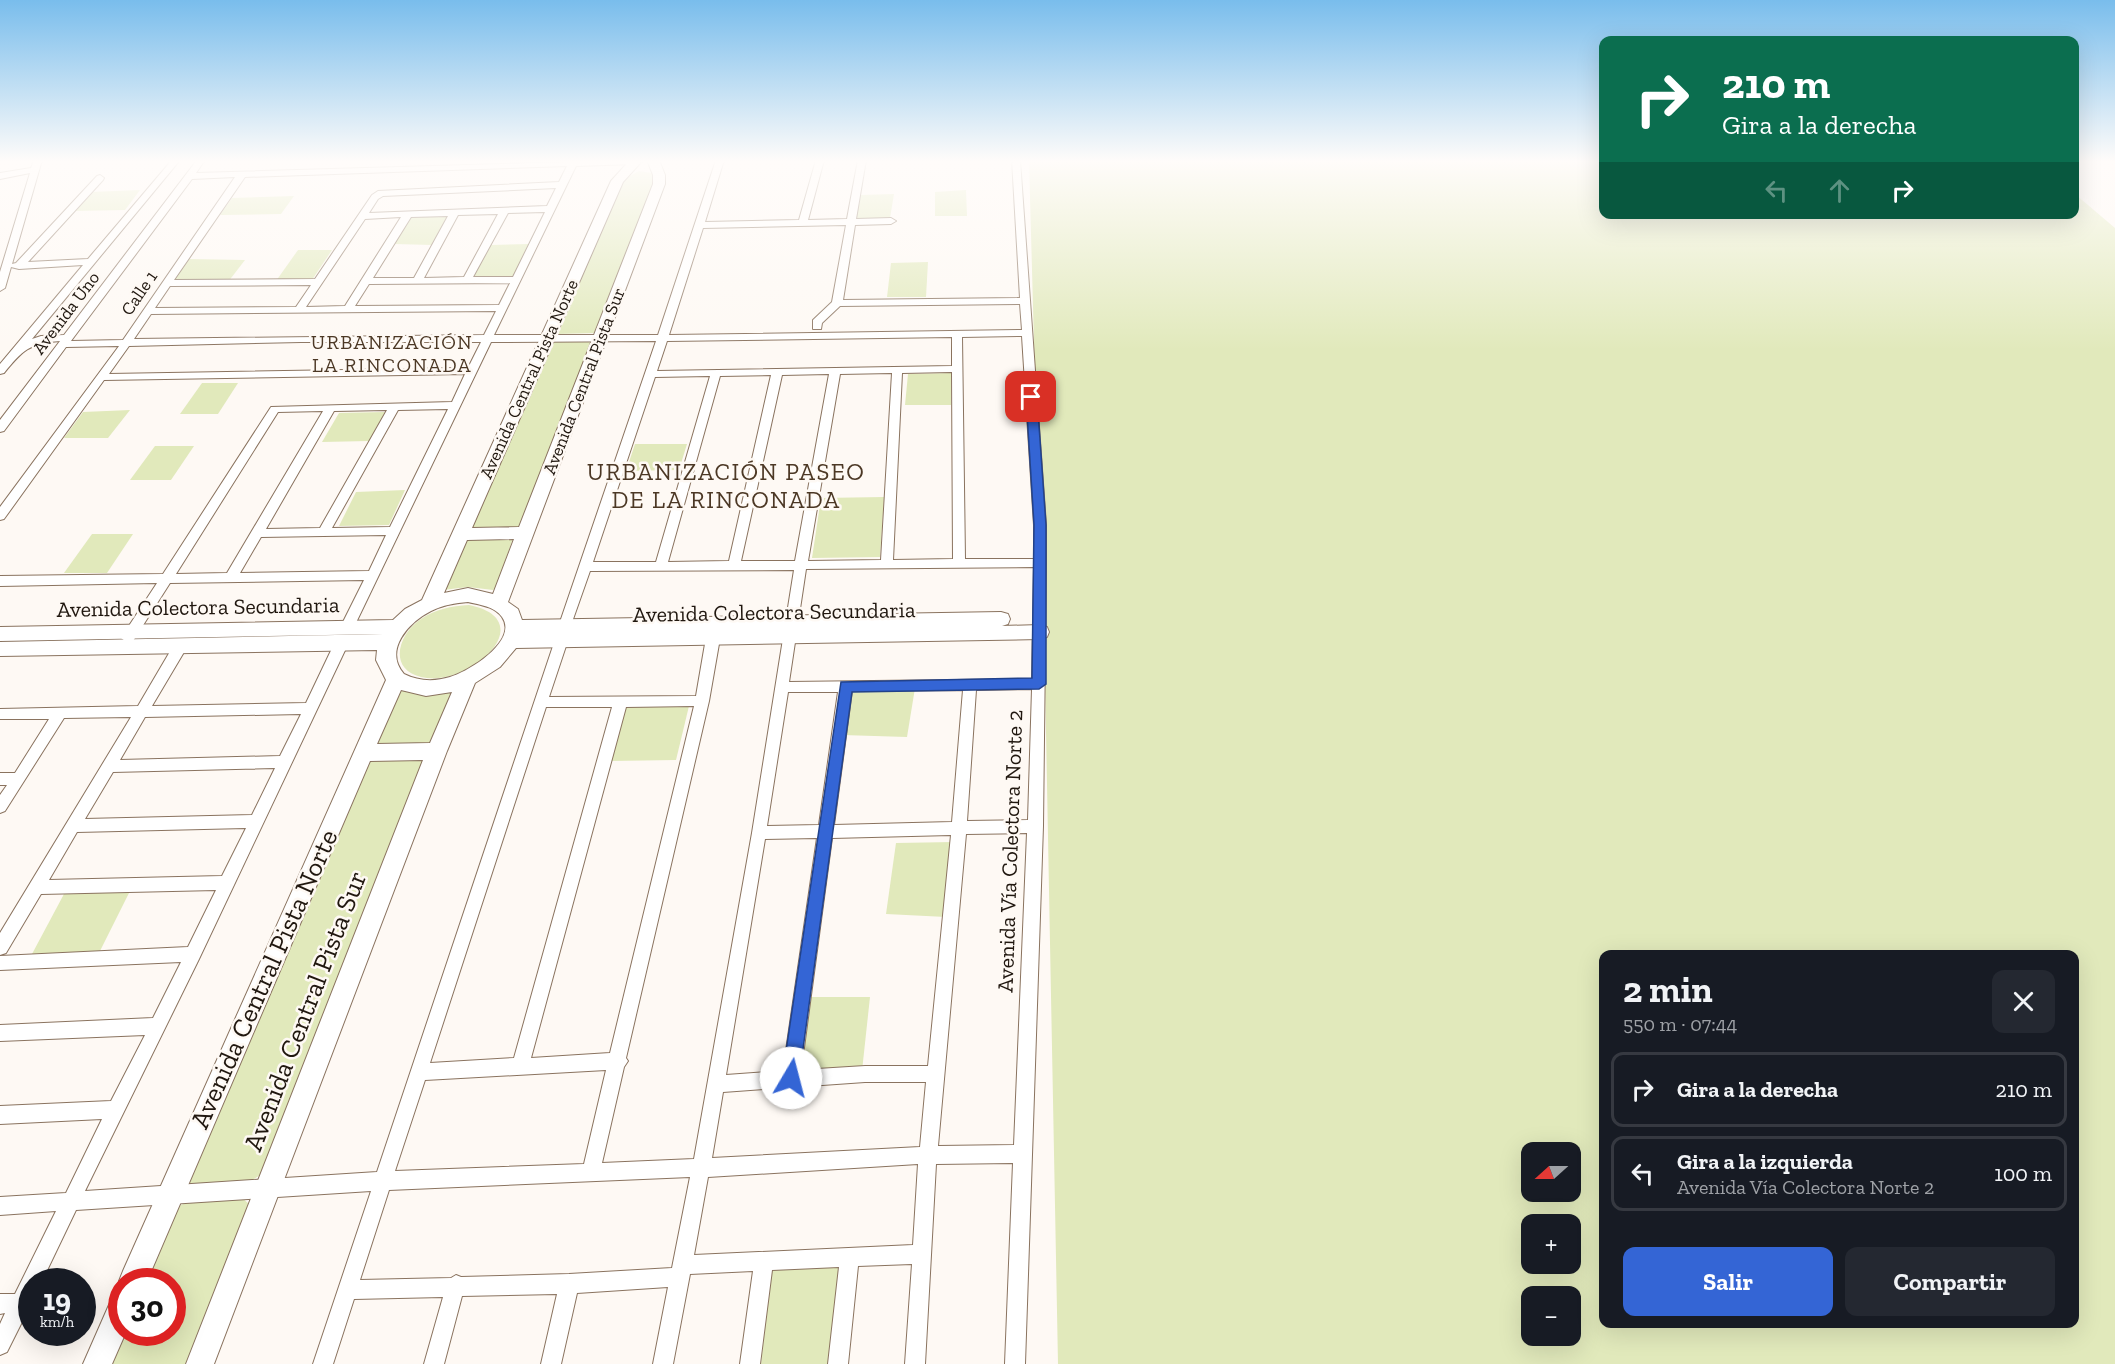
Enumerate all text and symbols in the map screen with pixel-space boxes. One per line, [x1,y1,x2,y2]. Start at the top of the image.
text: 210 m [1722,58,1830,109]
icon: right [1623,60,1701,138]
text: Gira a la derecha [1722,109,1916,141]
icon: left [1760,174,1793,207]
icon: ahead [1823,174,1856,207]
icon: right [1886,174,1919,207]
street label: Calle 1 [116,266,162,320]
street label: Avenida Uno [28,267,104,359]
street label: Avenida Central Pista Norte [475,276,583,482]
street label: Avenida Central Pista Sur [538,284,630,478]
district label: URBANIZACIÓN LA RINCONADA [311,330,473,377]
pin [1005,371,1056,422]
icon: arrive [1014,380,1047,413]
district label: URBANIZACIÓN PASEO DE LA RINCONADA [587,457,865,514]
street label: Avenida Colectora Secundaria [56,591,340,623]
street label: Avenida Colectora Secundaria [632,596,916,628]
street label: Avenida Vía Colectora Norte 2 [992,709,1028,993]
street label: Avenida Central Pista Norte [184,825,344,1133]
street label: Avenida Central Pista Sur [237,866,373,1156]
text: 2 min [1623,968,1713,1011]
button: close [1992,970,2055,1033]
text: 550 m · 07:44 [1623,1012,1737,1036]
position arrow [759,1046,823,1110]
icon: right [1626,1073,1659,1106]
text: Gira a la derecha [1677,1076,1838,1103]
text: 210 m [1996,1076,2052,1103]
north arrow [1521,1142,1581,1202]
map controls [1521,1142,1581,1346]
text: Gira a la izquierda [1677,1148,1853,1175]
icon: left [1626,1157,1659,1190]
text: 100 m [1994,1160,2052,1187]
text: Avenida Vía Colectora Norte 2 [1677,1175,1934,1199]
button: + [1521,1214,1581,1274]
button: Salir [1623,1247,1833,1316]
button: Compartir [1845,1247,2055,1316]
speed limit sign: 30 [108,1268,186,1346]
text: 19 [43,1282,71,1318]
button: − [1521,1286,1581,1346]
text: km/h [40,1313,74,1331]

